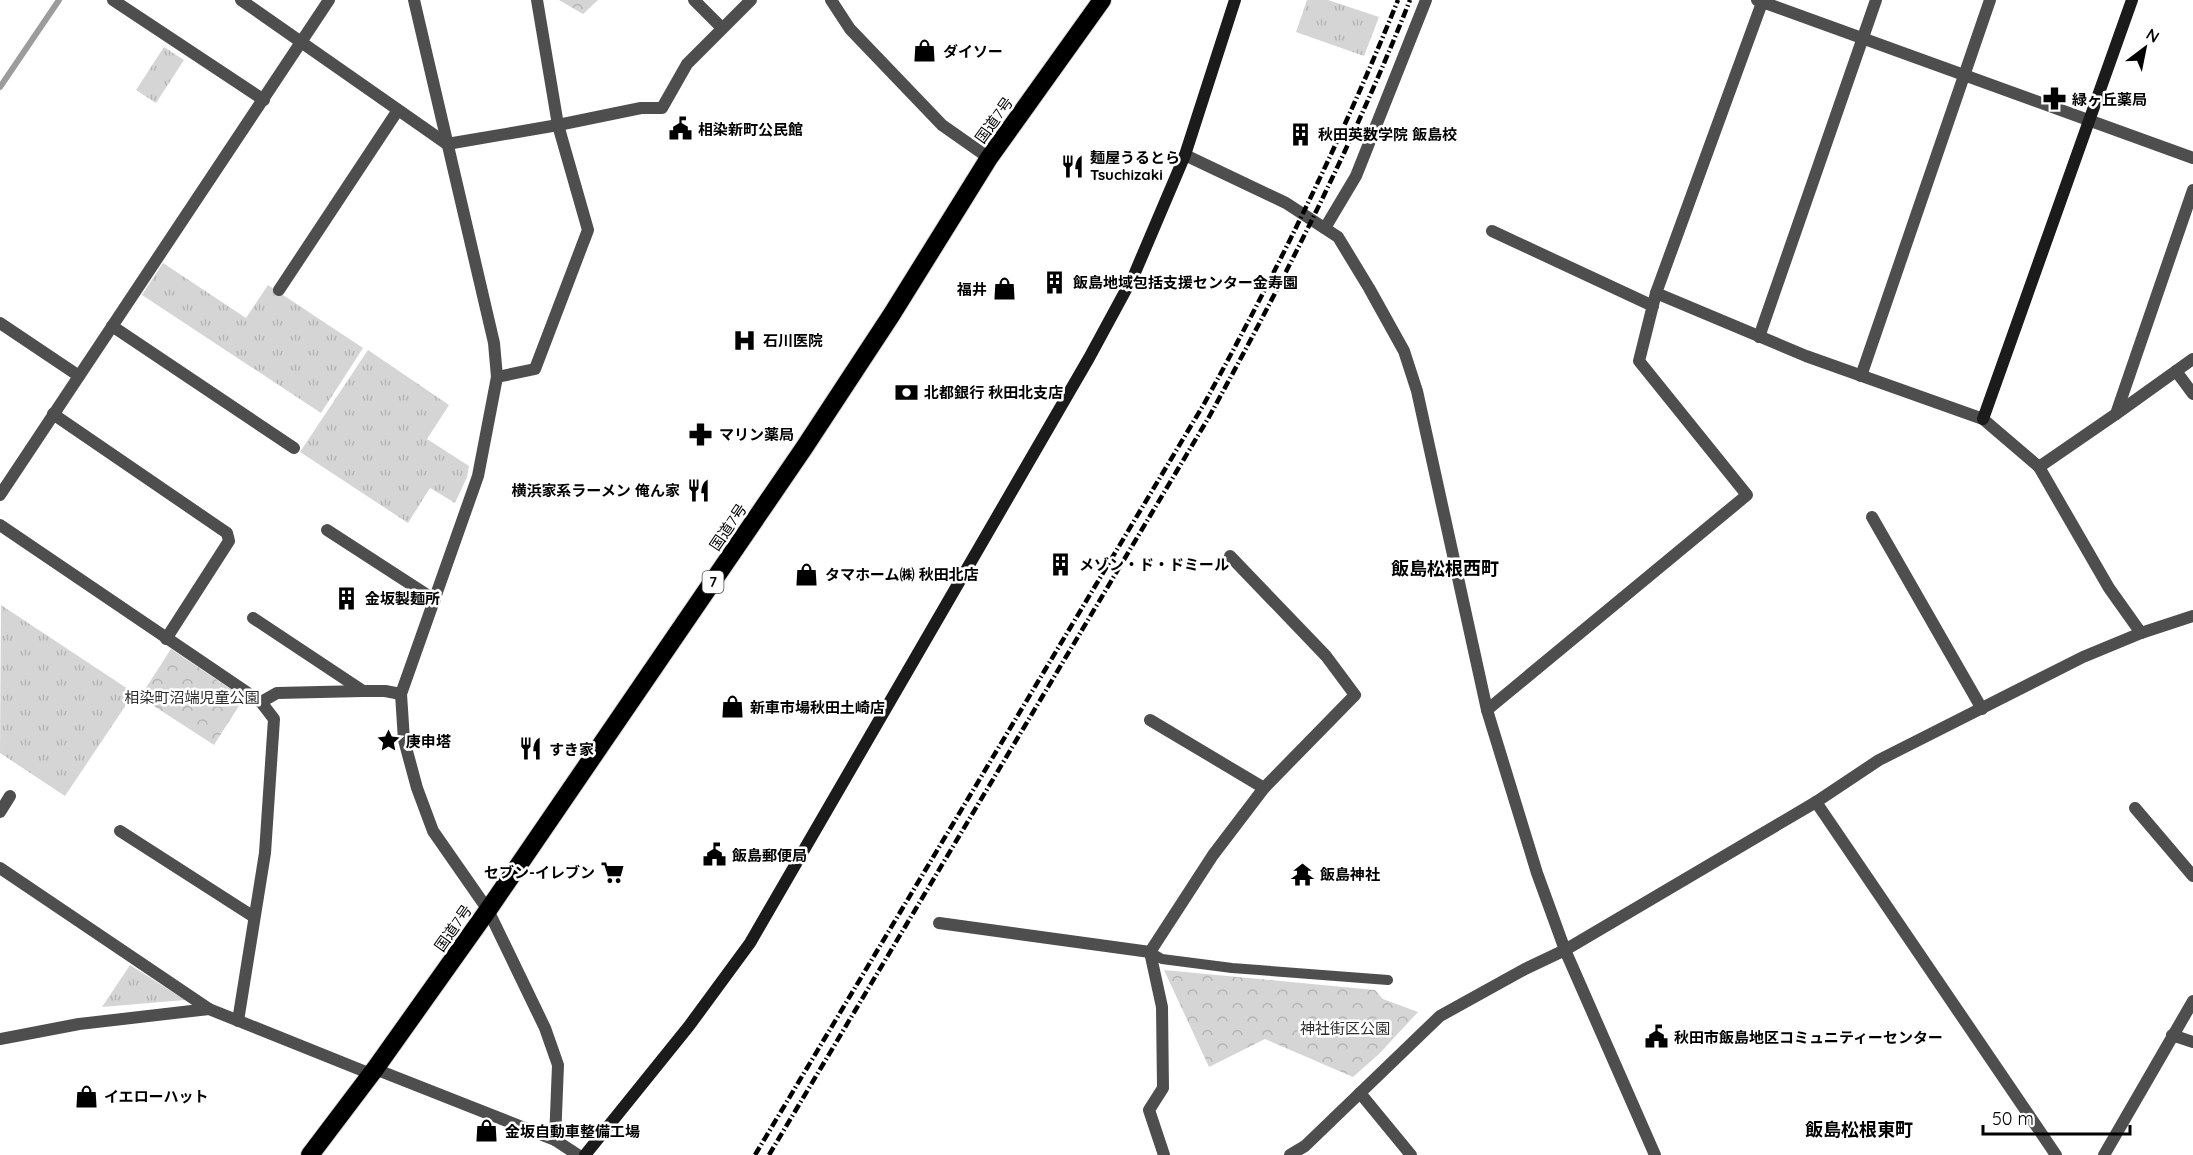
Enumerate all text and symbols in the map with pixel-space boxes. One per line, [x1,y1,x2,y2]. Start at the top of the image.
north arrow [2115,18,2175,78]
text: N [2143,24,2163,47]
shop icon: ダイソー [912,38,938,64]
place label: ダイソー [943,42,1003,61]
pharmacy icon: 緑ヶ丘薬局 [2041,86,2067,112]
place label: 緑ヶ丘薬局 [2072,90,2147,109]
street label: 国道7号 [971,93,1017,147]
public building icon: 相染新町公民館 [667,116,693,142]
place label: 相染新町公民館 [698,120,803,139]
building icon: 秋田英数学院 飯島校 [1287,121,1313,147]
place label: 秋田英数学院 飯島校 [1318,125,1457,144]
place label: 麺屋うるとら Tsuchizaki [1090,148,1180,184]
restaurant icon: 麺屋うるとら Tsuchizaki [1059,153,1085,179]
building icon: 飯島地域包括支援センター金寿園 [1042,269,1068,295]
place label: 飯島地域包括支援センター金寿園 [1073,273,1298,292]
shop icon: 福井 [992,276,1018,302]
place label: 福井 [956,280,987,299]
hospital icon: 石川医院 [732,327,758,353]
place label: 石川医院 [763,331,823,350]
bank icon: 北都銀行 秋田北支店 [893,379,919,405]
place label: 北都銀行 秋田北支店 [924,383,1063,402]
pharmacy icon: マリン薬局 [688,421,714,447]
place label: マリン薬局 [719,425,794,444]
restaurant icon: 横浜家系ラーメン 俺ん家 [685,477,711,503]
place label: 横浜家系ラーメン 俺ん家 [511,481,680,500]
street label: 国道7号 [705,500,751,554]
building icon: メゾン・ド・ドミール [1048,551,1074,577]
place label: メゾン・ド・ドミール [1079,555,1229,574]
district label: 飯島松根西町 [1391,557,1499,580]
shop icon: タマホーム㈱ 秋田北店 [794,561,820,587]
place label: タマホーム㈱ 秋田北店 [825,565,979,584]
road number: 7 [702,571,724,593]
building icon: 金坂製麺所 [334,585,360,611]
place label: 金坂製麺所 [365,589,440,608]
park label: 相染町沼端児童公園 [124,688,260,707]
shop icon: 新車市場秋田土崎店 [719,694,745,720]
place label: 新車市場秋田土崎店 [750,698,885,717]
place icon: 庚申塔 [375,728,401,754]
place label: 庚申塔 [406,732,451,751]
restaurant icon: すき家 [518,736,544,762]
place label: すき家 [549,740,594,759]
public building icon: 飯島郵便局 [701,842,727,868]
place label: 飯島郵便局 [732,846,807,865]
supermarket icon: セブン-イレブン [600,859,626,885]
temple icon: 飯島神社 [1289,861,1315,887]
place label: セブン-イレブン [484,863,595,882]
place label: 飯島神社 [1320,865,1380,884]
street label: 国道7号 [430,901,476,955]
park label: 神社街区公園 [1300,1019,1390,1038]
public building icon: 秋田市飯島地区コミュニティーセンター [1643,1024,1669,1050]
place label: 秋田市飯島地区コミュニティーセンター [1674,1028,1943,1047]
shop icon: イエローハット [73,1083,99,1109]
place label: イエローハット [104,1087,209,1106]
scale bar [1983,1098,2130,1136]
text: 50 m [1992,1107,2034,1130]
shop icon: 金坂自動車整備工場 [474,1118,500,1144]
district label: 飯島松根東町 [1805,1118,1913,1141]
place label: 金坂自動車整備工場 [505,1122,640,1141]

